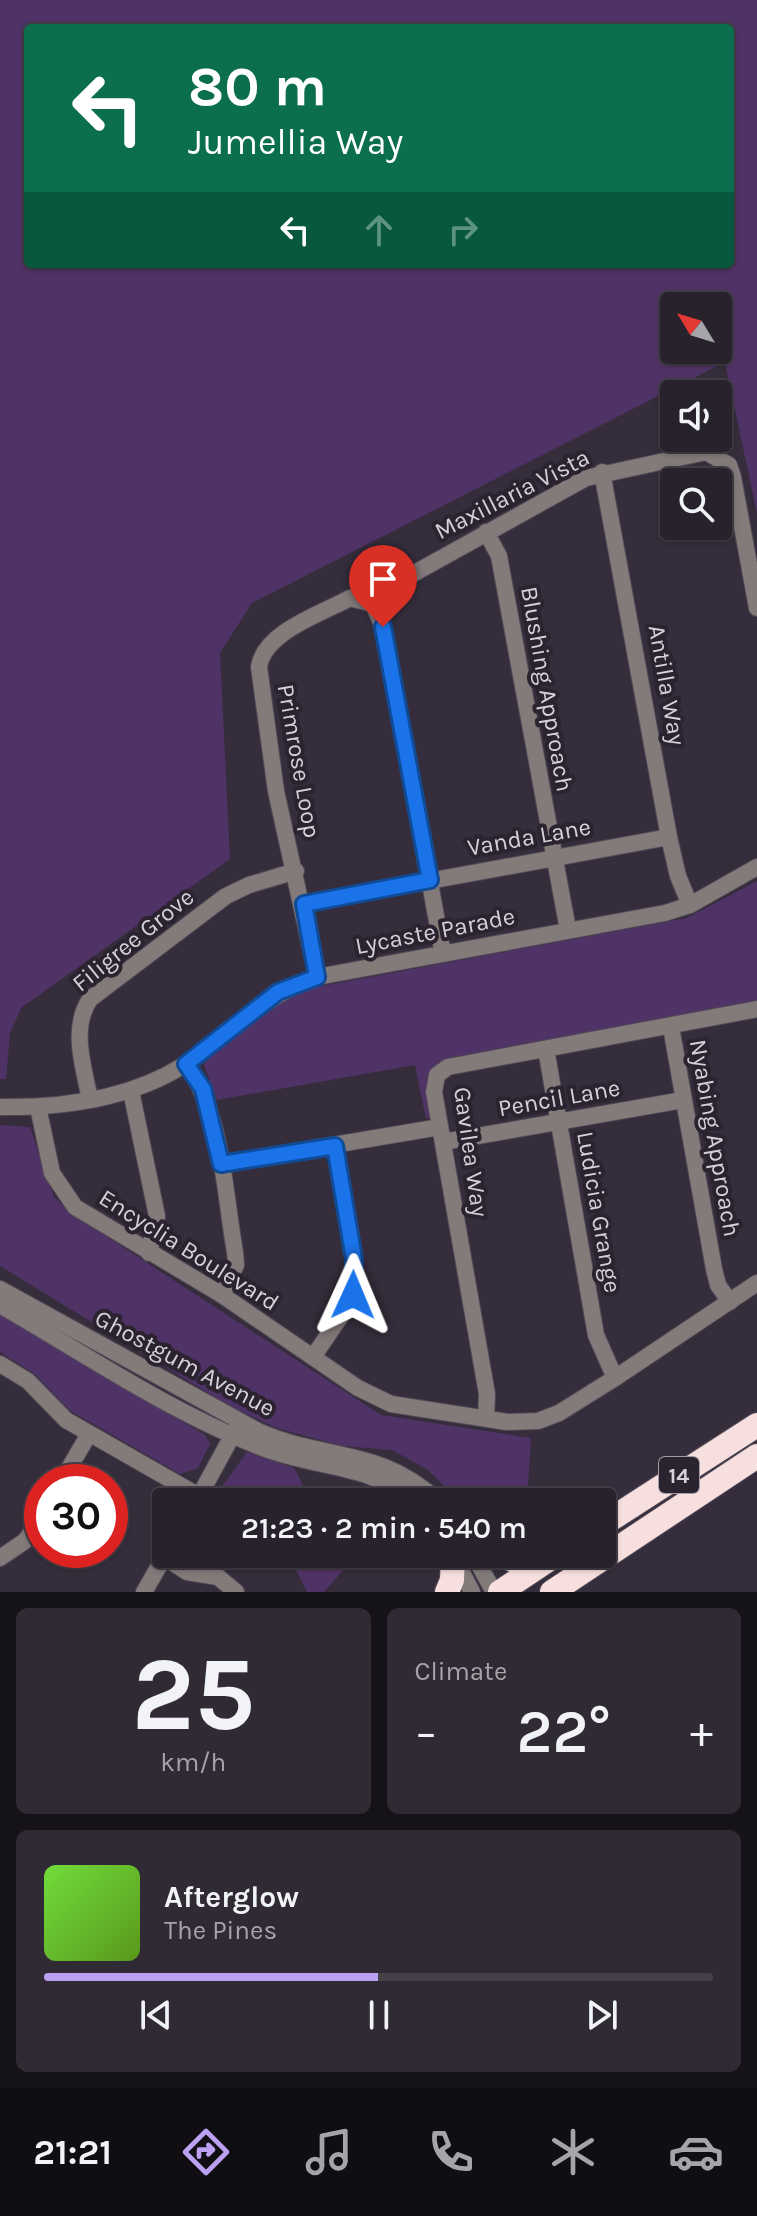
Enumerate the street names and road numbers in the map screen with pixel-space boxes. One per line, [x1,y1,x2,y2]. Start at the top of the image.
street label: Maxillaria Vista [430,443,594,545]
street label: Blushing Approach [515,584,579,794]
street label: Antilla Way [643,623,691,747]
street label: Primrose Loop [272,682,326,840]
street label: Vanda Lane [465,812,593,862]
street label: Filigree Grove [67,883,199,997]
street label: Lycaste Parade [353,902,517,960]
street label: Nyabing Approach [684,1037,746,1239]
street label: Pencil Lane [496,1074,622,1122]
street label: Gavilea Way [448,1085,494,1219]
street label: Ludicia Grange [571,1129,627,1295]
street label: Encyclia Boulevard [94,1183,284,1317]
street label: Ghostgum Avenue [90,1304,280,1422]
road number: 14 [659,1457,699,1493]

